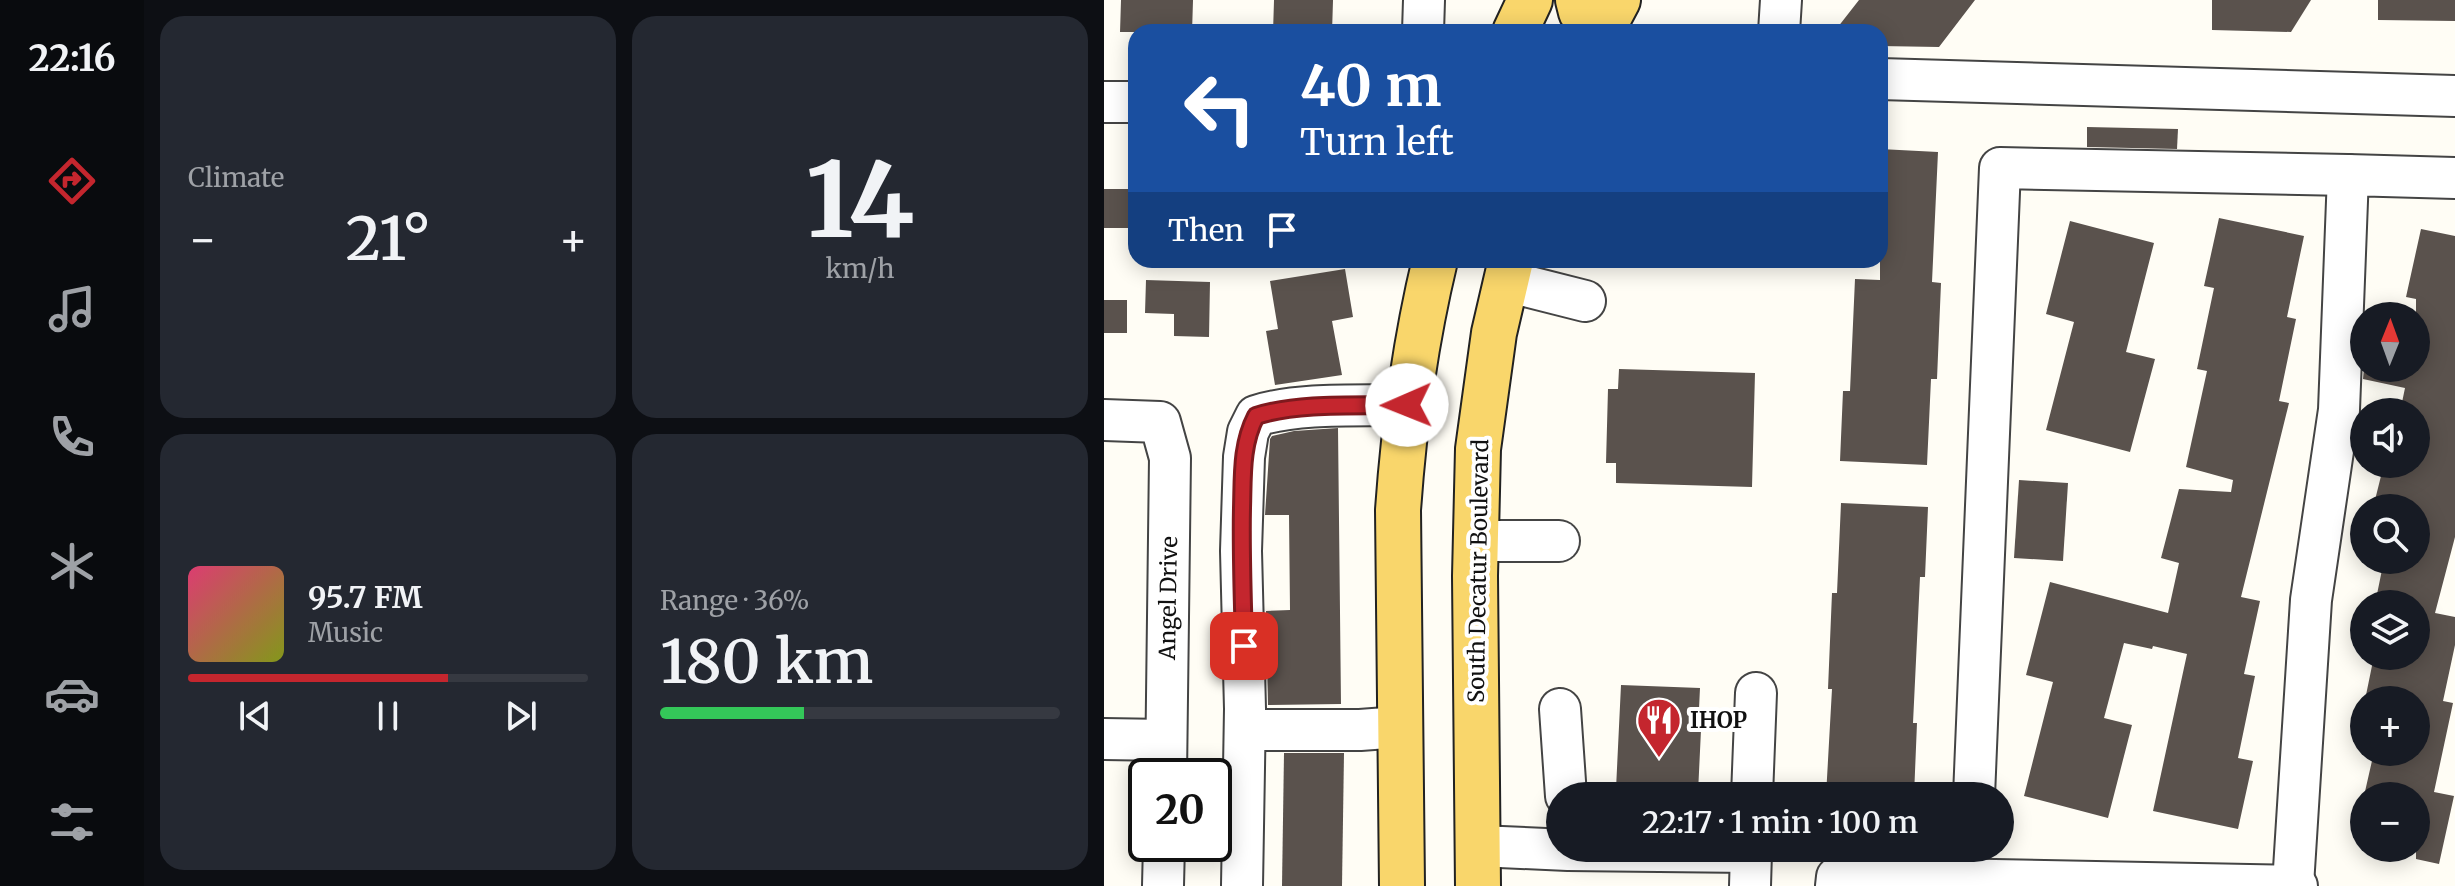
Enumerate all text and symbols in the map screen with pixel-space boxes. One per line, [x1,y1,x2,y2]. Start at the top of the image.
text: 22:16 [28,36,116,81]
text: 40 m [1300,51,1442,121]
icon: left [1168,56,1272,160]
text: Turn left [1300,120,1454,165]
text: 14 [806,135,914,265]
icon: directions [44,153,100,209]
text: Climate [188,161,284,194]
text: 21° [345,201,431,276]
icon: arrive [1260,208,1304,252]
text: Then [1168,211,1244,249]
text: − [188,212,217,267]
text: + [559,212,588,267]
text: km/h [826,252,894,285]
icon: music [44,281,100,337]
north arrow [2350,302,2430,382]
map controls [2350,302,2430,862]
position arrow [1365,363,1449,447]
button: sound [2350,398,2430,478]
icon: phone [44,409,100,465]
street label: South Decatur Boulevard [1462,439,1494,703]
button: search [2350,494,2430,574]
street label: Angel Drive [1153,536,1183,661]
icon: climate [44,538,100,594]
text: 95.7 FM [308,578,423,616]
text: Range · 36% [660,584,809,617]
button: layers [2350,590,2430,670]
pin [1210,612,1278,680]
text: Music [308,616,383,649]
text: 180 km [660,624,873,699]
icon: arrive [1222,624,1266,668]
icon: car [44,666,100,722]
button: + [2350,686,2430,766]
icon: previous [233,694,277,738]
icon: pause [366,694,410,738]
icon: next [499,694,543,738]
restaurant icon: IHOP [1635,696,1683,759]
place label: IHOP [1690,706,1747,734]
speed limit sign: 20 [1128,758,1232,862]
button: − [2350,782,2430,862]
icon: filters [44,794,100,850]
text: 22:17 · 1 min · 100 m [1642,803,1918,841]

